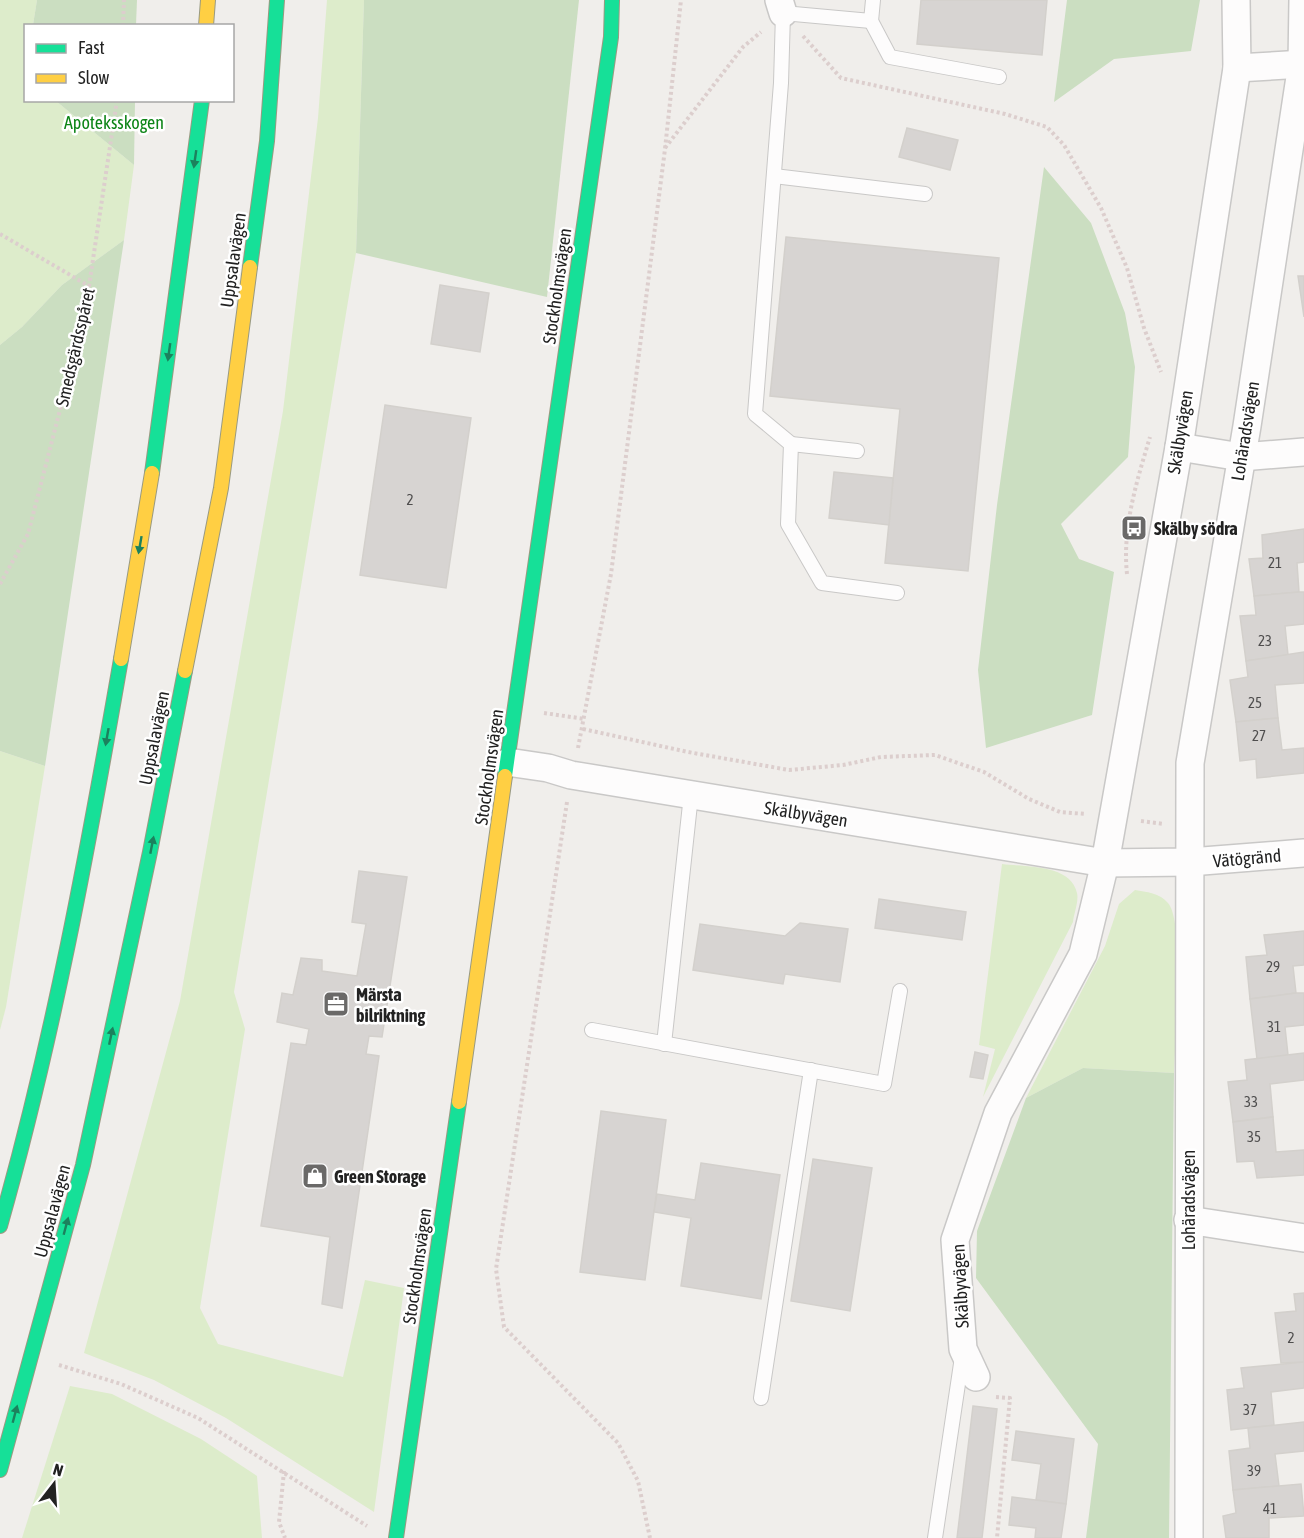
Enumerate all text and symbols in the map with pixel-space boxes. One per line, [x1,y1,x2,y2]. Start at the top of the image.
legend [24,24,234,102]
text: Fast [78,37,105,58]
text: Slow [78,67,109,88]
park label: Apoteksskogen [64,112,164,133]
one-way arrow [191,149,200,168]
street label: Uppsalavägen [216,211,250,309]
street label: Stockholmsvägen [538,227,576,345]
street label: Smedsgärdsspåret [51,286,99,408]
one-way arrow [164,342,173,361]
street label: Lohäradsvägen [1227,380,1263,482]
street label: Skälbyvägen [1163,389,1197,475]
house number: 2 [406,491,414,508]
bus stop icon: Skälby södra [1119,513,1149,543]
place label: Skälby södra [1154,518,1238,539]
one-way arrow [135,535,144,554]
house number: 21 [1268,554,1282,571]
house number: 23 [1258,632,1272,649]
street label: Uppsalavägen [135,689,173,787]
house number: 25 [1248,694,1262,711]
street label: Stockholmsvägen [470,708,508,826]
one-way arrow [102,727,111,746]
house number: 27 [1252,727,1266,744]
street label: Skälbyvägen [763,797,849,831]
one-way arrow [148,836,157,855]
street label: Vätögränd [1212,845,1282,871]
house number: 29 [1266,958,1280,975]
place label: Märsta bilriktning [356,984,426,1026]
office icon: Märsta bilriktning [321,989,351,1019]
house number: 31 [1267,1018,1281,1035]
one-way arrow [107,1026,116,1045]
house number: 33 [1244,1093,1258,1110]
house number: 35 [1247,1128,1261,1145]
street label: Lohäradsvägen [1178,1150,1199,1250]
shop icon: Green Storage [300,1161,330,1191]
street label: Uppsalavägen [30,1162,74,1260]
place label: Green Storage [334,1166,426,1187]
street label: Stockholmsvägen [398,1207,436,1325]
one-way arrow [62,1217,72,1235]
street label: Skälbyvägen [947,1243,973,1329]
house number: 2 [1287,1329,1295,1346]
house number: 37 [1243,1401,1257,1418]
one-way arrow [11,1405,21,1423]
north arrow [24,1454,84,1514]
text: N [51,1460,66,1480]
house number: 39 [1247,1462,1261,1479]
house number: 41 [1263,1500,1277,1517]

